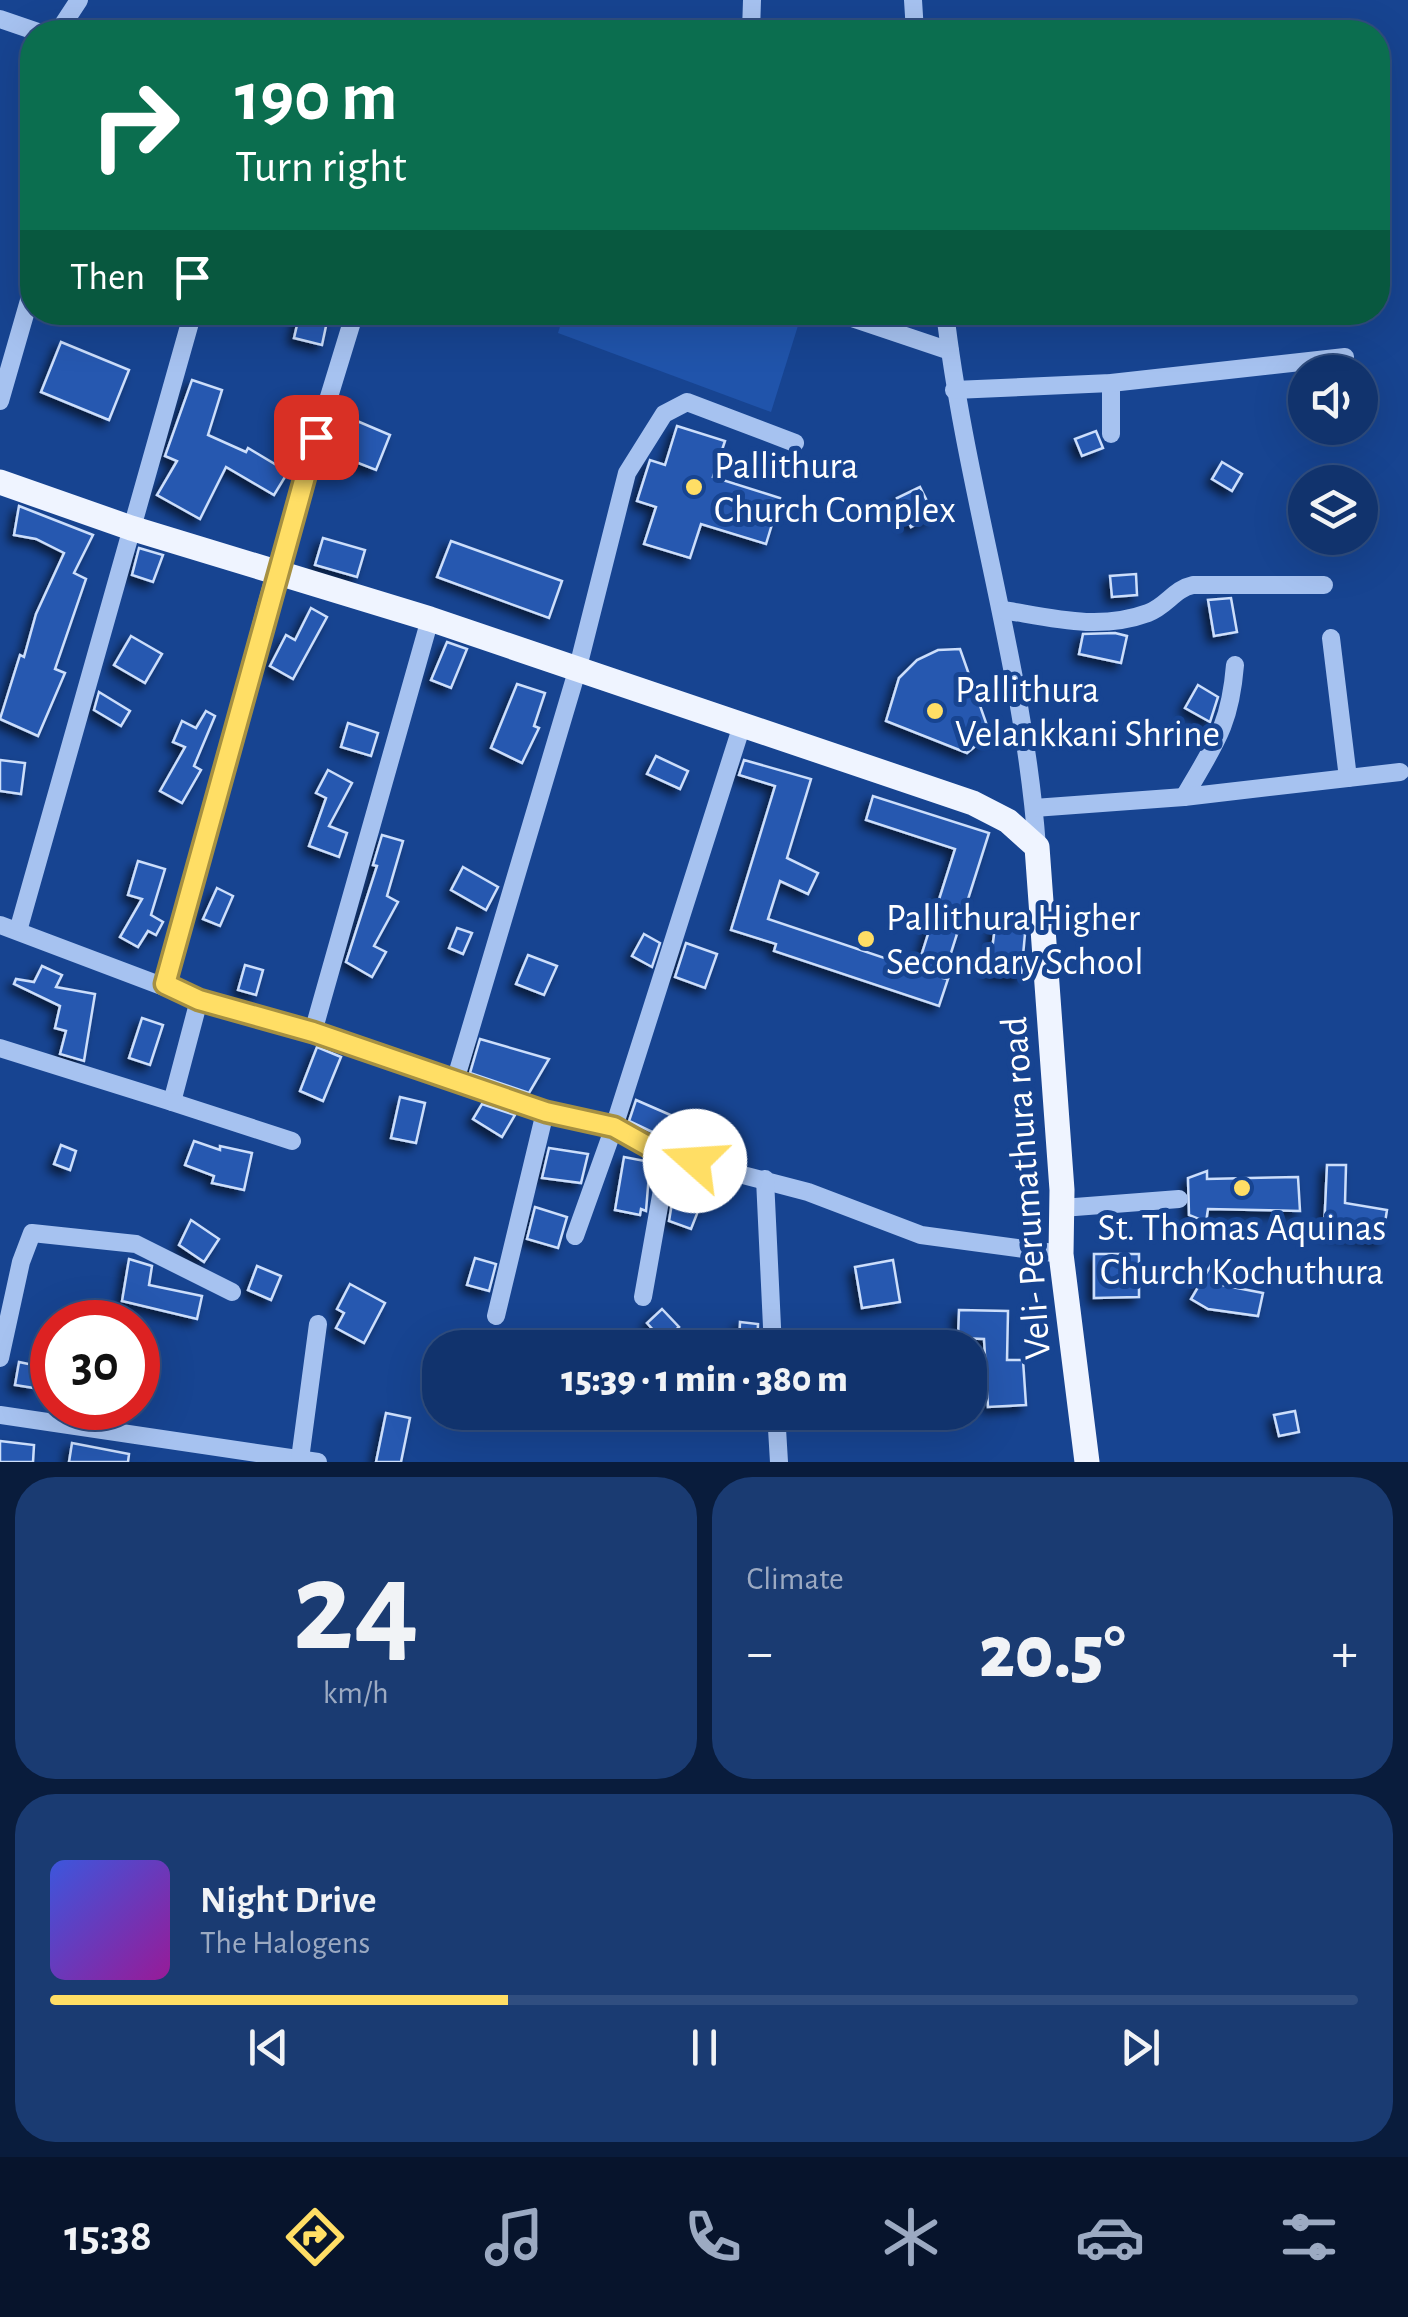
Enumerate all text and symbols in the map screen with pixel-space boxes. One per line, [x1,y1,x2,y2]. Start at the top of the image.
icon: right [70,60,200,190]
text: 190 m [235,63,398,133]
text: Turn right [235,145,407,190]
icon: arrive [165,250,220,305]
text: Then [70,259,145,297]
map controls [1288,355,1378,555]
button: sound [1288,355,1378,445]
pin [274,395,359,480]
icon: arrive [289,410,344,465]
place label: Pallithura Church Complex [714,448,956,530]
button: layers [1288,465,1378,555]
marker: Pallithura Church Complex [683,476,705,498]
place label: Pallithura Velankkani Shrine [955,672,1220,754]
marker: Pallithura Velankkani Shrine [924,700,946,722]
place label: Pallithura Higher Secondary School [886,900,1144,982]
marker: Pallithura Higher Secondary School [855,928,877,950]
street label: Veli- Perumathura road [996,1015,1058,1360]
position arrow [643,1109,747,1213]
marker: St. Thomas Aquinas Church Kochuthura [1231,1177,1253,1199]
place label: St. Thomas Aquinas Church Kochuthura [1098,1210,1386,1292]
speed limit sign: 30 [30,1300,160,1430]
text: 15:39 · 1 min · 380 m [561,1361,848,1399]
text: 24 [292,1544,419,1674]
text: Climate [747,1563,844,1595]
text: 20.5° [979,1616,1126,1691]
text: − [747,1626,773,1681]
text: + [1332,1626,1358,1681]
text: km/h [323,1677,389,1709]
text: Night Drive [200,1882,376,1920]
text: The Halogens [200,1927,370,1959]
icon: previous [241,2020,296,2075]
icon: pause [677,2020,732,2075]
icon: next [1113,2020,1168,2075]
icon: directions [280,2202,350,2272]
icon: music [479,2202,549,2272]
icon: phone [678,2202,748,2272]
icon: climate [876,2202,946,2272]
icon: car [1075,2202,1145,2272]
icon: filters [1274,2202,1344,2272]
text: 15:38 [64,2214,152,2259]

